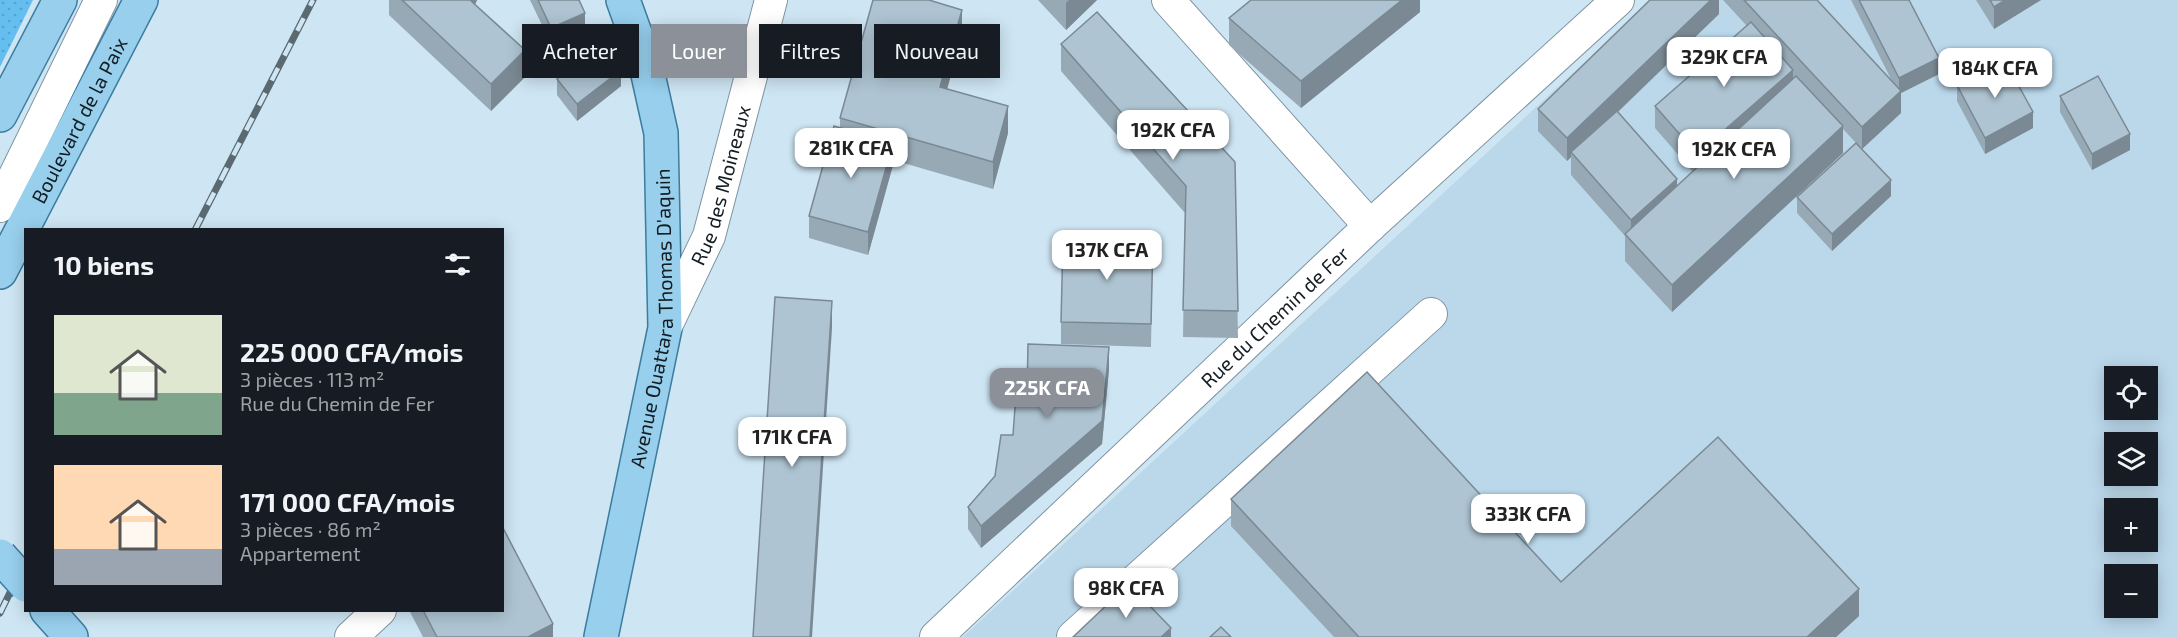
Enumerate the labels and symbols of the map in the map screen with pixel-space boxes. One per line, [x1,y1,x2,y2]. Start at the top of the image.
street label: Boulevard de la Paix [26,33,132,207]
pin: 329K CFA [1662,37,1786,88]
pin: 184K CFA [1933,48,2057,99]
street label: Rue des Moineaux [685,102,755,269]
pin: 192K CFA [1111,110,1235,161]
pin: 281K CFA [789,128,913,179]
pin: 192K CFA [1672,129,1796,180]
street label: Avenue Ouattara Thomas D'aquin [624,168,677,470]
pin: 137K CFA [1045,230,1169,281]
street label: Rue du Chemin de Fer [1195,241,1353,392]
pin: 225K CFA [985,368,1109,419]
pin: 171K CFA [730,417,854,468]
pin: 333K CFA [1466,494,1590,545]
pin: 98K CFA [1071,568,1181,619]

